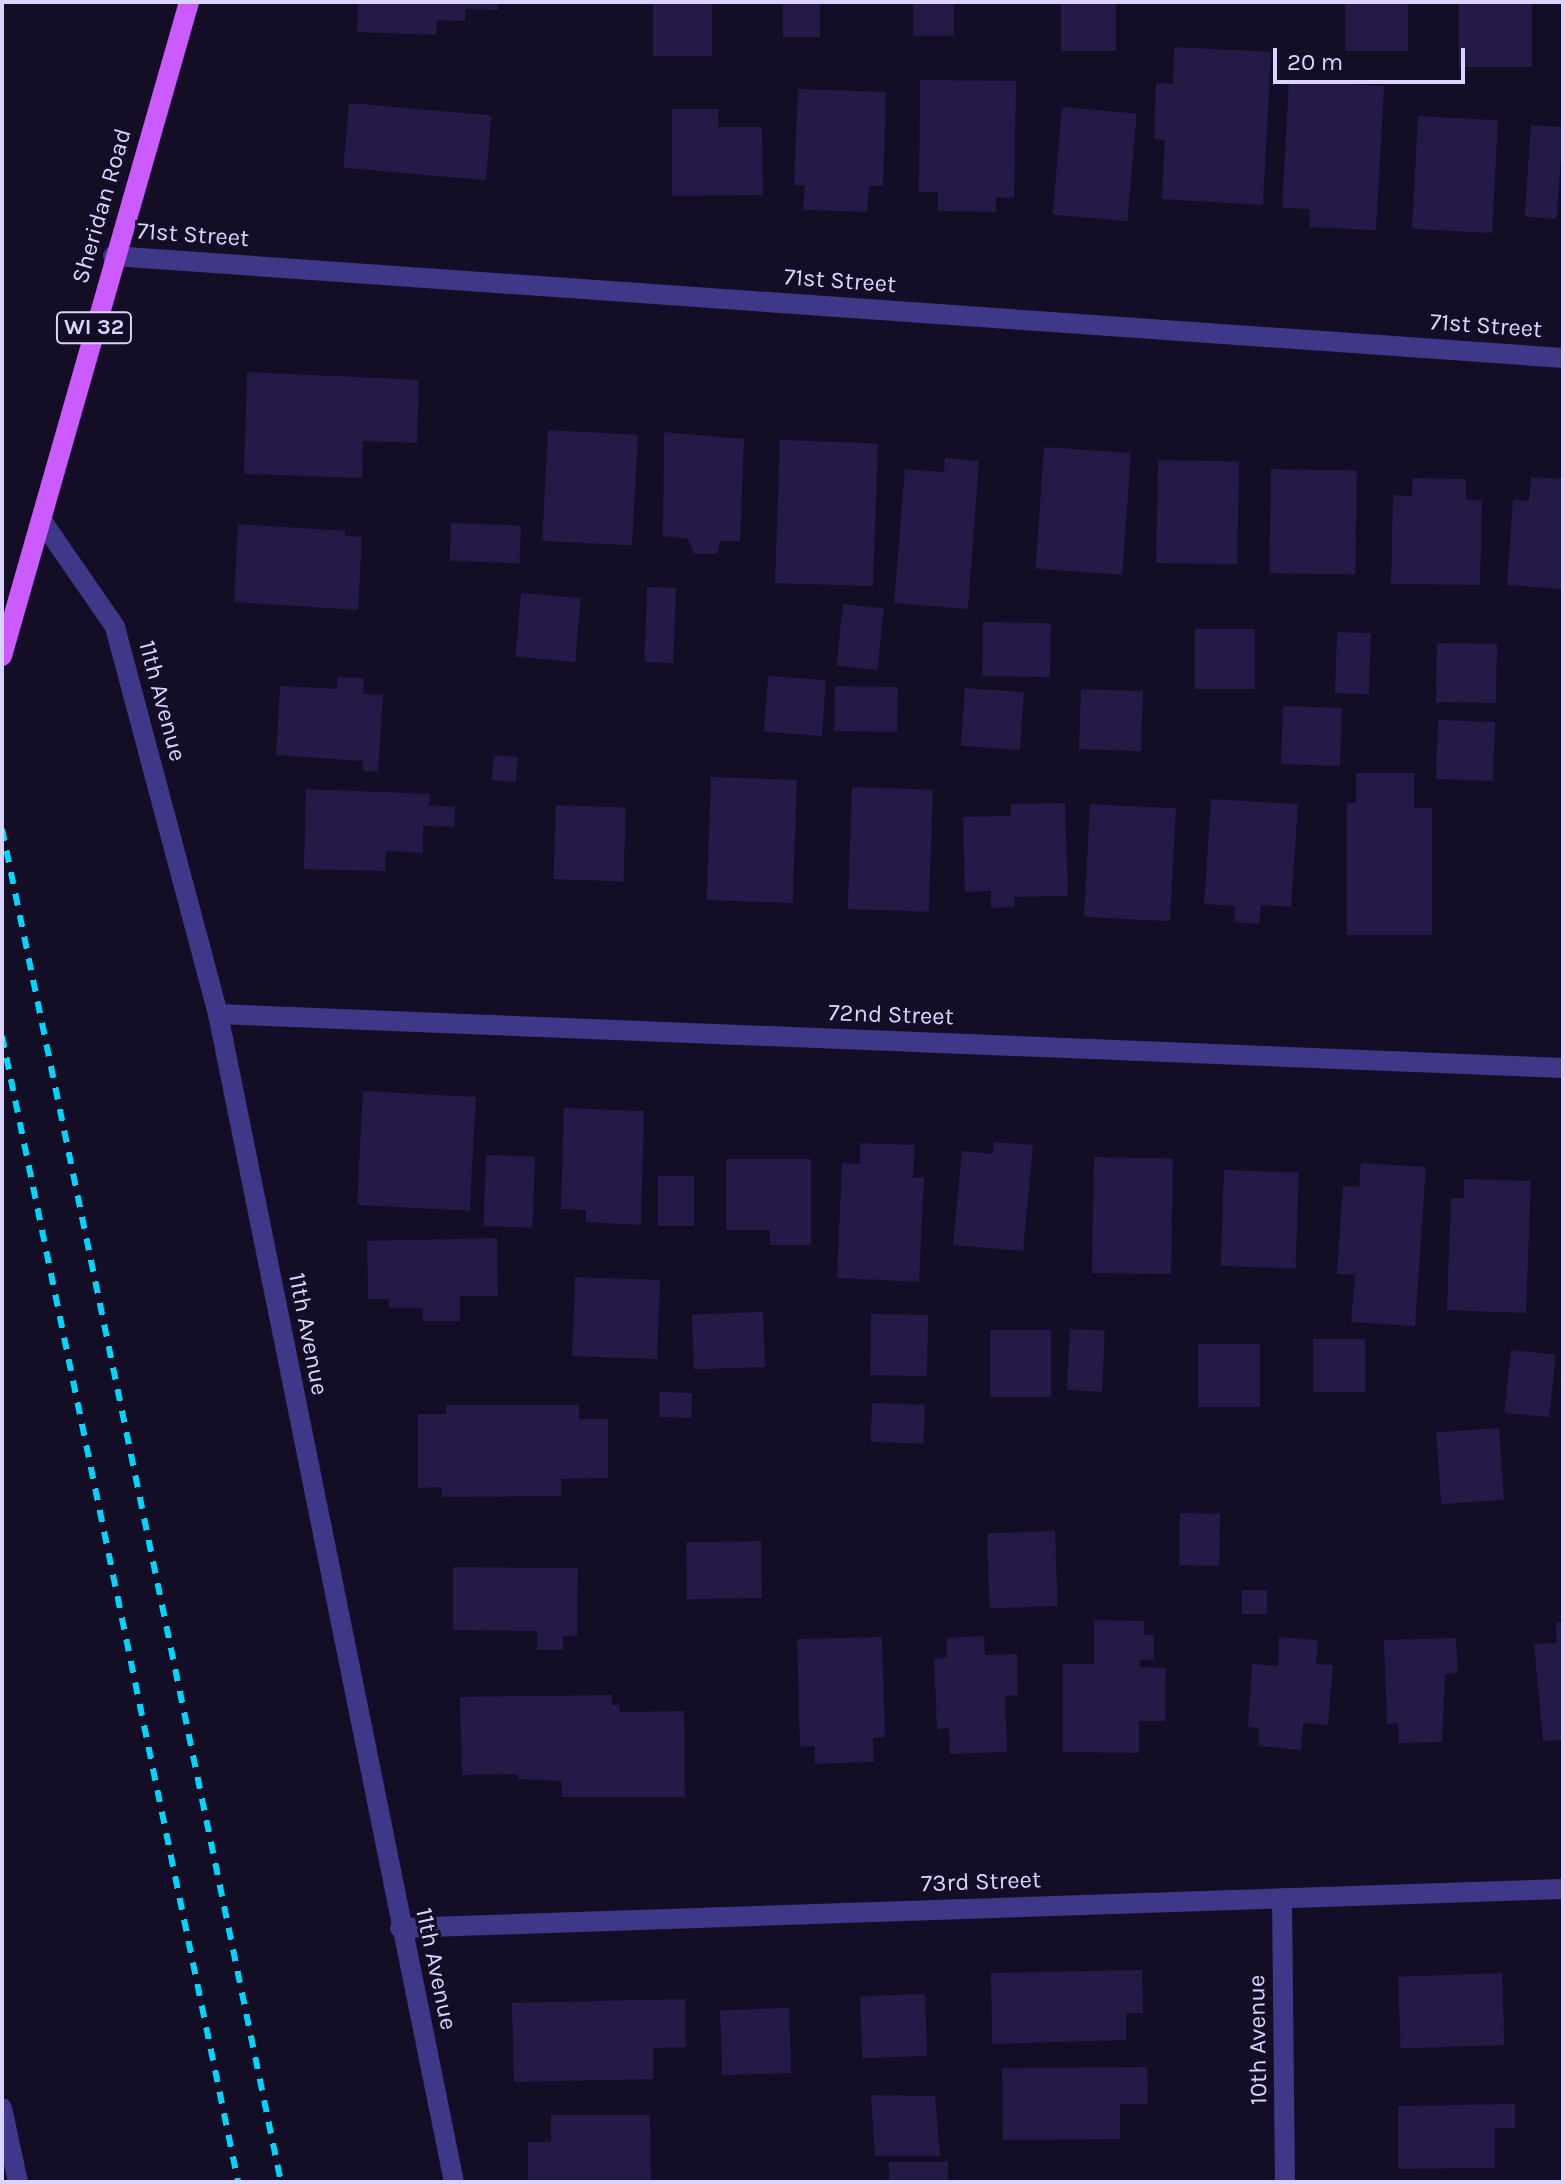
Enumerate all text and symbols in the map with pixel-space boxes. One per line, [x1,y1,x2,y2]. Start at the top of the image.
scale bar [1277,32,1469,82]
text: 20 m [1287,48,1343,76]
street label: Sheridan Road [66,125,138,287]
street label: 71st Street [136,217,250,253]
street label: 71st Street [783,263,897,299]
street label: 71st Street [1429,308,1543,344]
road number: WI 32 [54,310,134,346]
street label: 11th Avenue [132,637,192,765]
street label: 72nd Street [828,998,954,1032]
street label: 11th Avenue [282,1270,334,1398]
street label: 73rd Street [921,1866,1041,1898]
street label: 11th Avenue [409,1905,463,2033]
street label: 10th Avenue [1242,1975,1274,2105]

